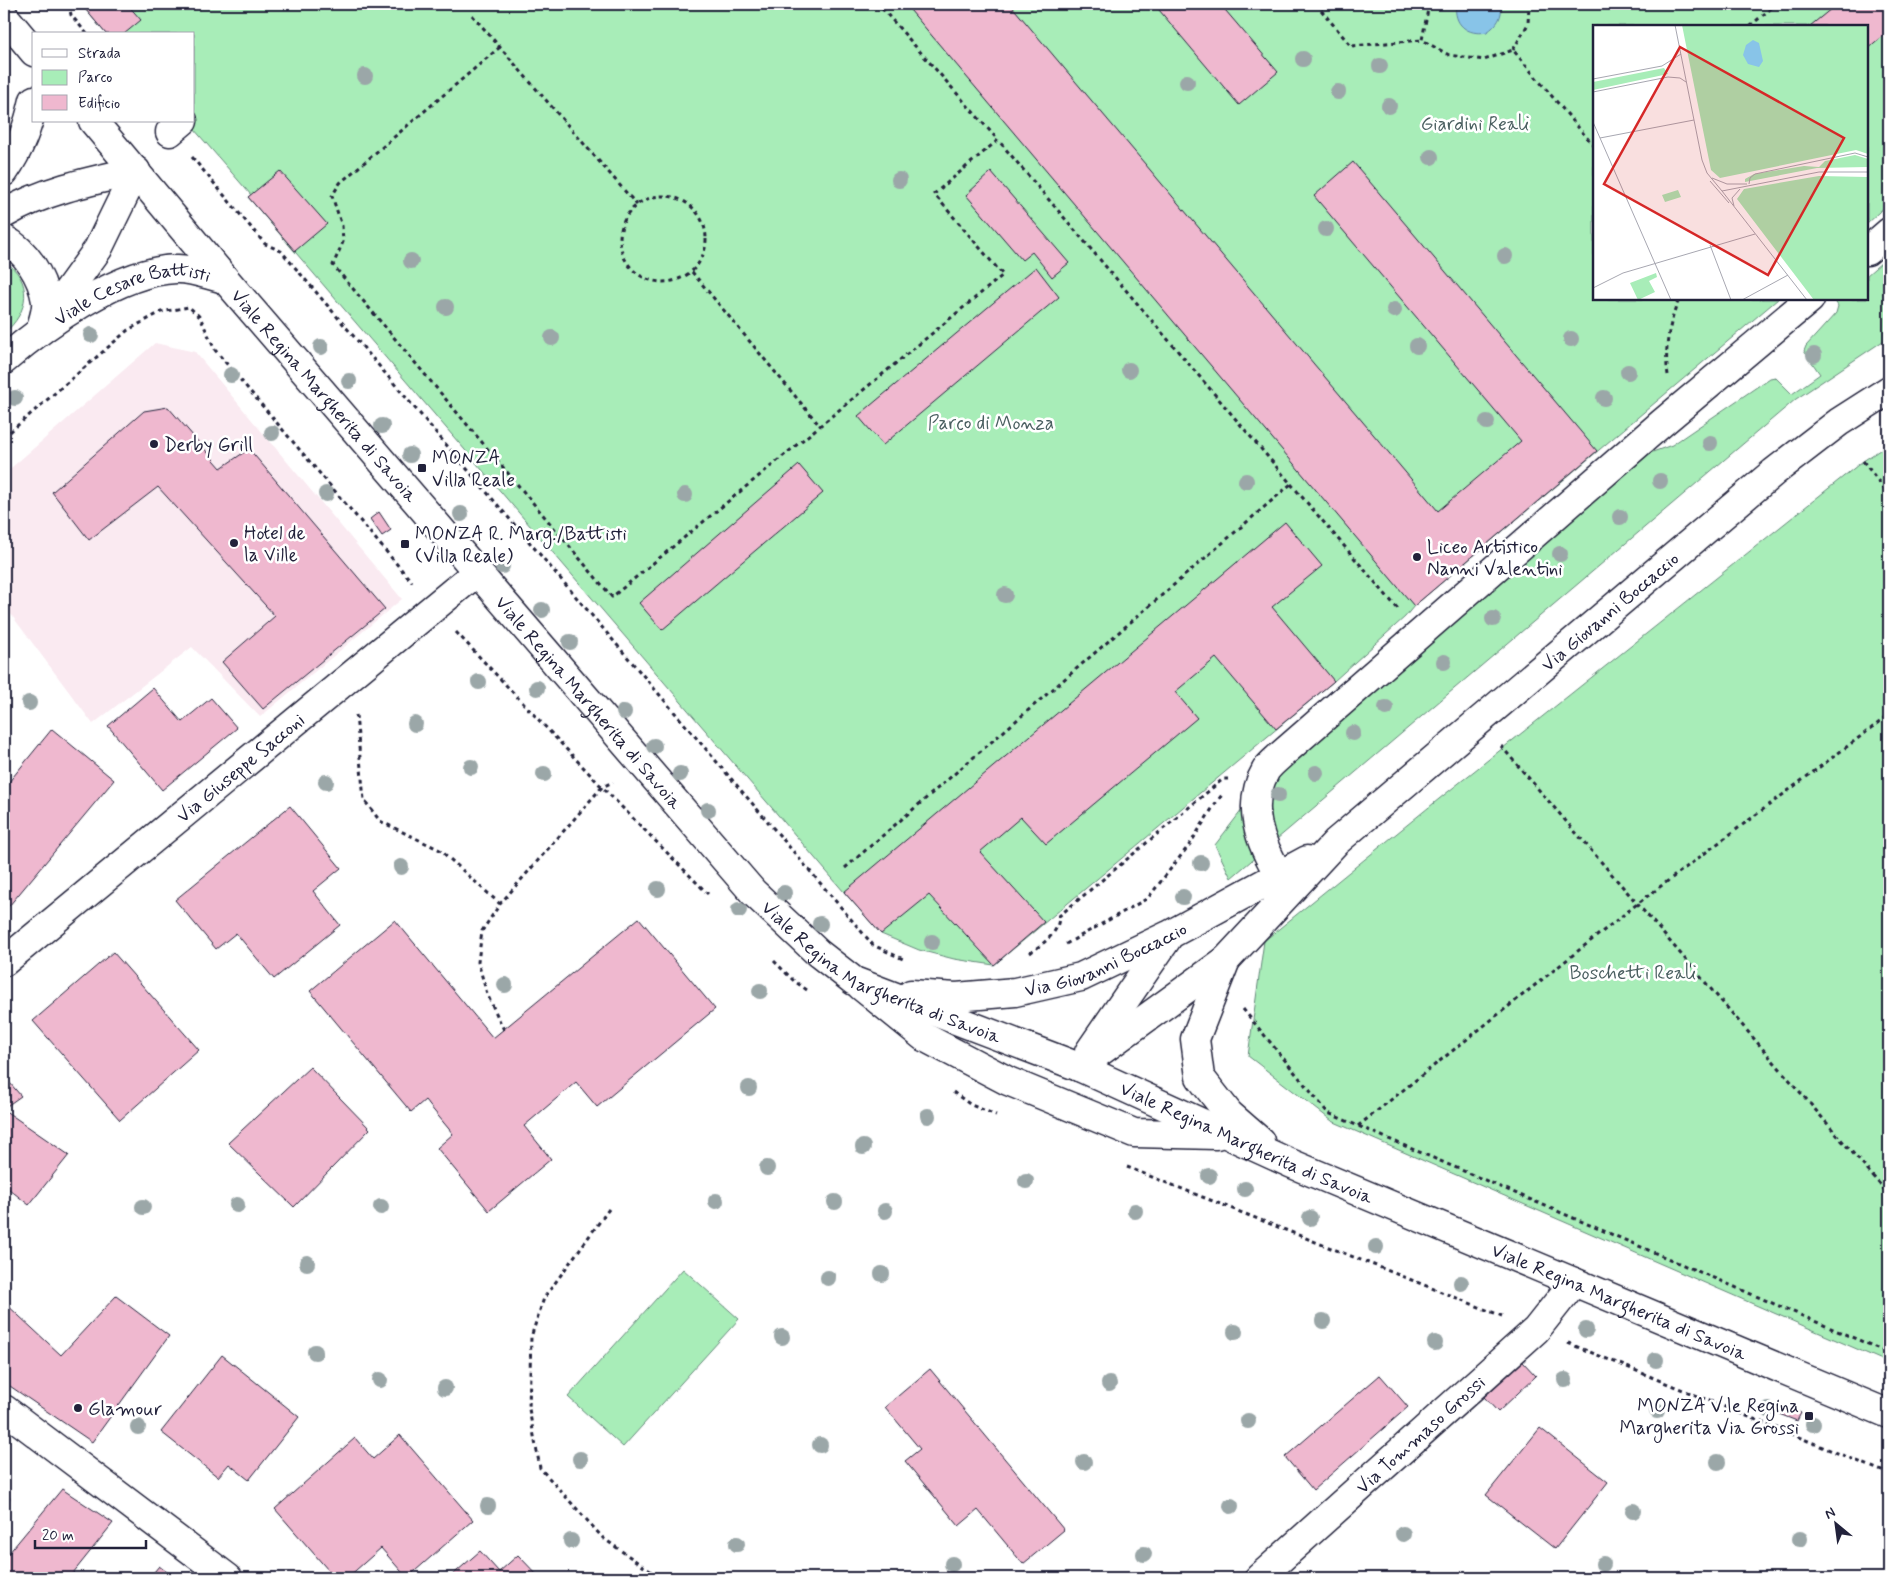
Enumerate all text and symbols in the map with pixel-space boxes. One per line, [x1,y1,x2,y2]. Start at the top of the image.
inset map [1593,25,1868,300]
legend [32,32,195,122]
text: Strada [78,44,121,64]
text: Parco [78,68,112,88]
text: Edificio [78,94,120,114]
park label: Giardini Reali [1421,112,1529,137]
street label: Viale Cesare Battisti [49,258,214,332]
street label: Viale Regina Margherita di Savoia [225,284,423,508]
park label: Parco di Monza [928,411,1054,436]
place label: Derby Grill [164,433,253,459]
marker: Derby Grill [148,438,160,450]
place label: MONZA Villa Reale [432,446,515,493]
marker: MONZA Villa Reale [416,462,428,474]
place label: Hotel de la Ville [244,521,305,568]
place label: MONZA R. Marg./Battisti (Villa Reale) [415,522,627,569]
place label: Liceo Artistico Nanni Valentini [1427,535,1563,582]
marker: Hotel de la Ville [228,537,240,549]
marker: MONZA R. Marg./Battisti (Villa Reale) [399,538,411,550]
street label: Via Giovanni Boccaccio [1536,547,1685,678]
marker: Liceo Artistico Nanni Valentini [1411,551,1423,563]
street label: Viale Regina Margherita di Savoia [489,591,687,815]
street label: Via Giuseppe Sacconi [172,708,311,829]
street label: Viale Regina Margherita di Savoia [756,896,1005,1050]
street label: Via Giovanni Boccaccio [1022,917,1192,1003]
park label: Boschetti Reali [1570,961,1696,986]
street label: Viale Regina Margherita di Savoia [1116,1076,1377,1211]
street label: Viale Regina Margherita di Savoia [1488,1238,1751,1367]
street label: Via Tommaso Grossi [1351,1370,1491,1500]
place label: MONZA V.le Regina Margherita Via Grossi [1619,1394,1799,1443]
place label: Glamour [88,1397,162,1422]
marker: Glamour [72,1402,84,1414]
marker: MONZA V.le Regina Margherita Via Grossi [1803,1410,1815,1422]
north arrow [1810,1500,1860,1550]
text: N [1822,1503,1839,1524]
scale bar [35,1517,146,1549]
text: 20 m [42,1526,74,1546]

